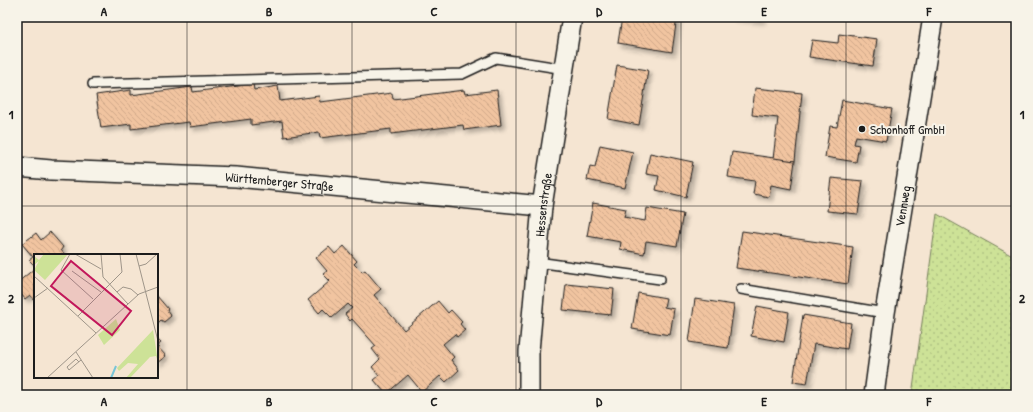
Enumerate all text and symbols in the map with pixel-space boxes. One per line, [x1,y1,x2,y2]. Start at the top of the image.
text: A [101,2,108,20]
text: B [266,2,273,20]
text: C [430,2,438,20]
text: D [596,2,603,20]
text: E [761,2,767,20]
text: F [926,2,933,20]
text: 1 [9,105,14,123]
text: 1 [1020,105,1025,123]
place label: Schonhoff GmbH [870,120,945,138]
marker: Schonhoff GmbH [857,124,867,134]
street label: Württemberger Straße [225,168,334,195]
street label: Hessenstraße [530,172,556,237]
street label: Vennweg [890,184,915,228]
inset map [34,254,158,378]
text: 2 [8,289,15,307]
text: 2 [1019,289,1026,307]
text: A [101,392,108,410]
text: B [266,392,273,410]
text: C [430,392,438,410]
text: D [596,392,603,410]
text: E [761,392,767,410]
text: F [926,392,933,410]

